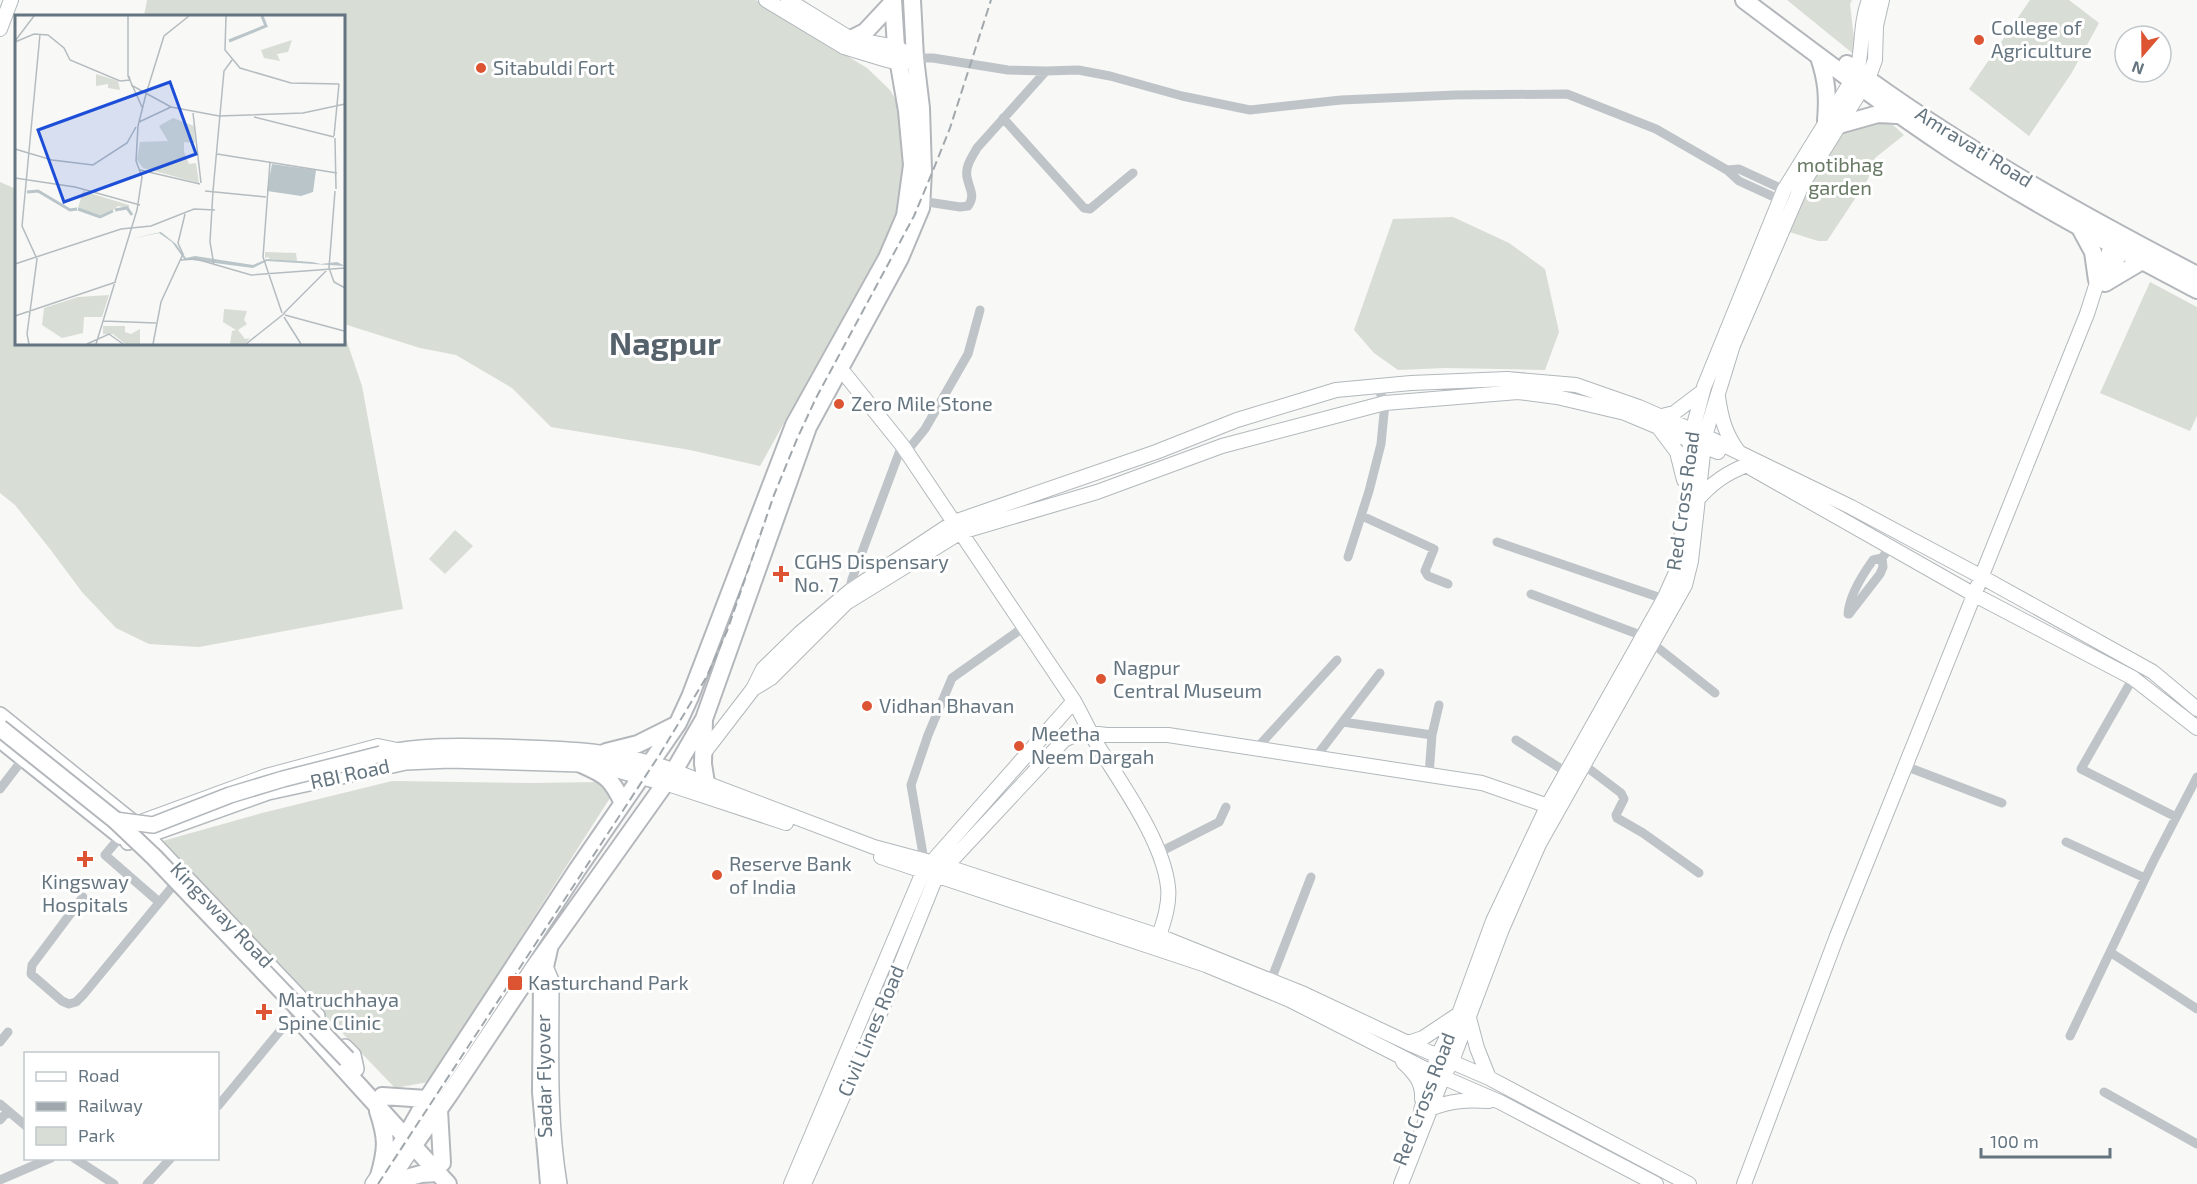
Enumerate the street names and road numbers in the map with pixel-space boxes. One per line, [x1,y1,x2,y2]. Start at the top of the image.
street label: Amravati Road [1912,101,2038,192]
street label: Red Cross Road [1660,430,1704,572]
street label: RBI Road [308,753,392,793]
street label: Kingsway Road [166,856,279,972]
street label: Civil Lines Road [832,961,908,1100]
street label: Sadar Flyover [530,1014,556,1138]
street label: Red Cross Road [1387,1029,1459,1168]

